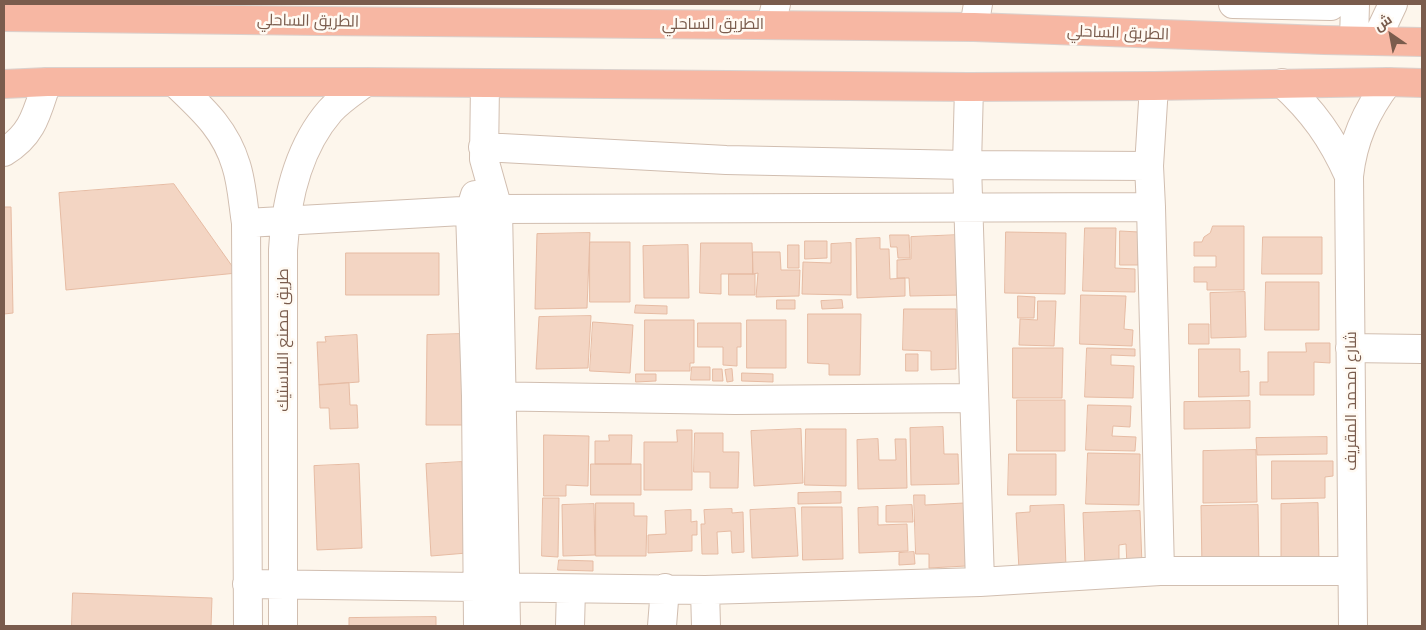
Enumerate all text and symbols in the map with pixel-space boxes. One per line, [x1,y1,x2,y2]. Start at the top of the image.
north arrow [1366,10,1416,60]
street label: الطريق الساحلي [257,11,359,31]
text: ش [1371,11,1395,34]
street label: الطريق الساحلي [662,14,764,34]
street label: الطريق الساحلي [1067,22,1169,44]
street label: طريق مصنع البلاستيك [273,268,293,412]
street label: شارع امحمد المقريف [1341,331,1361,471]

